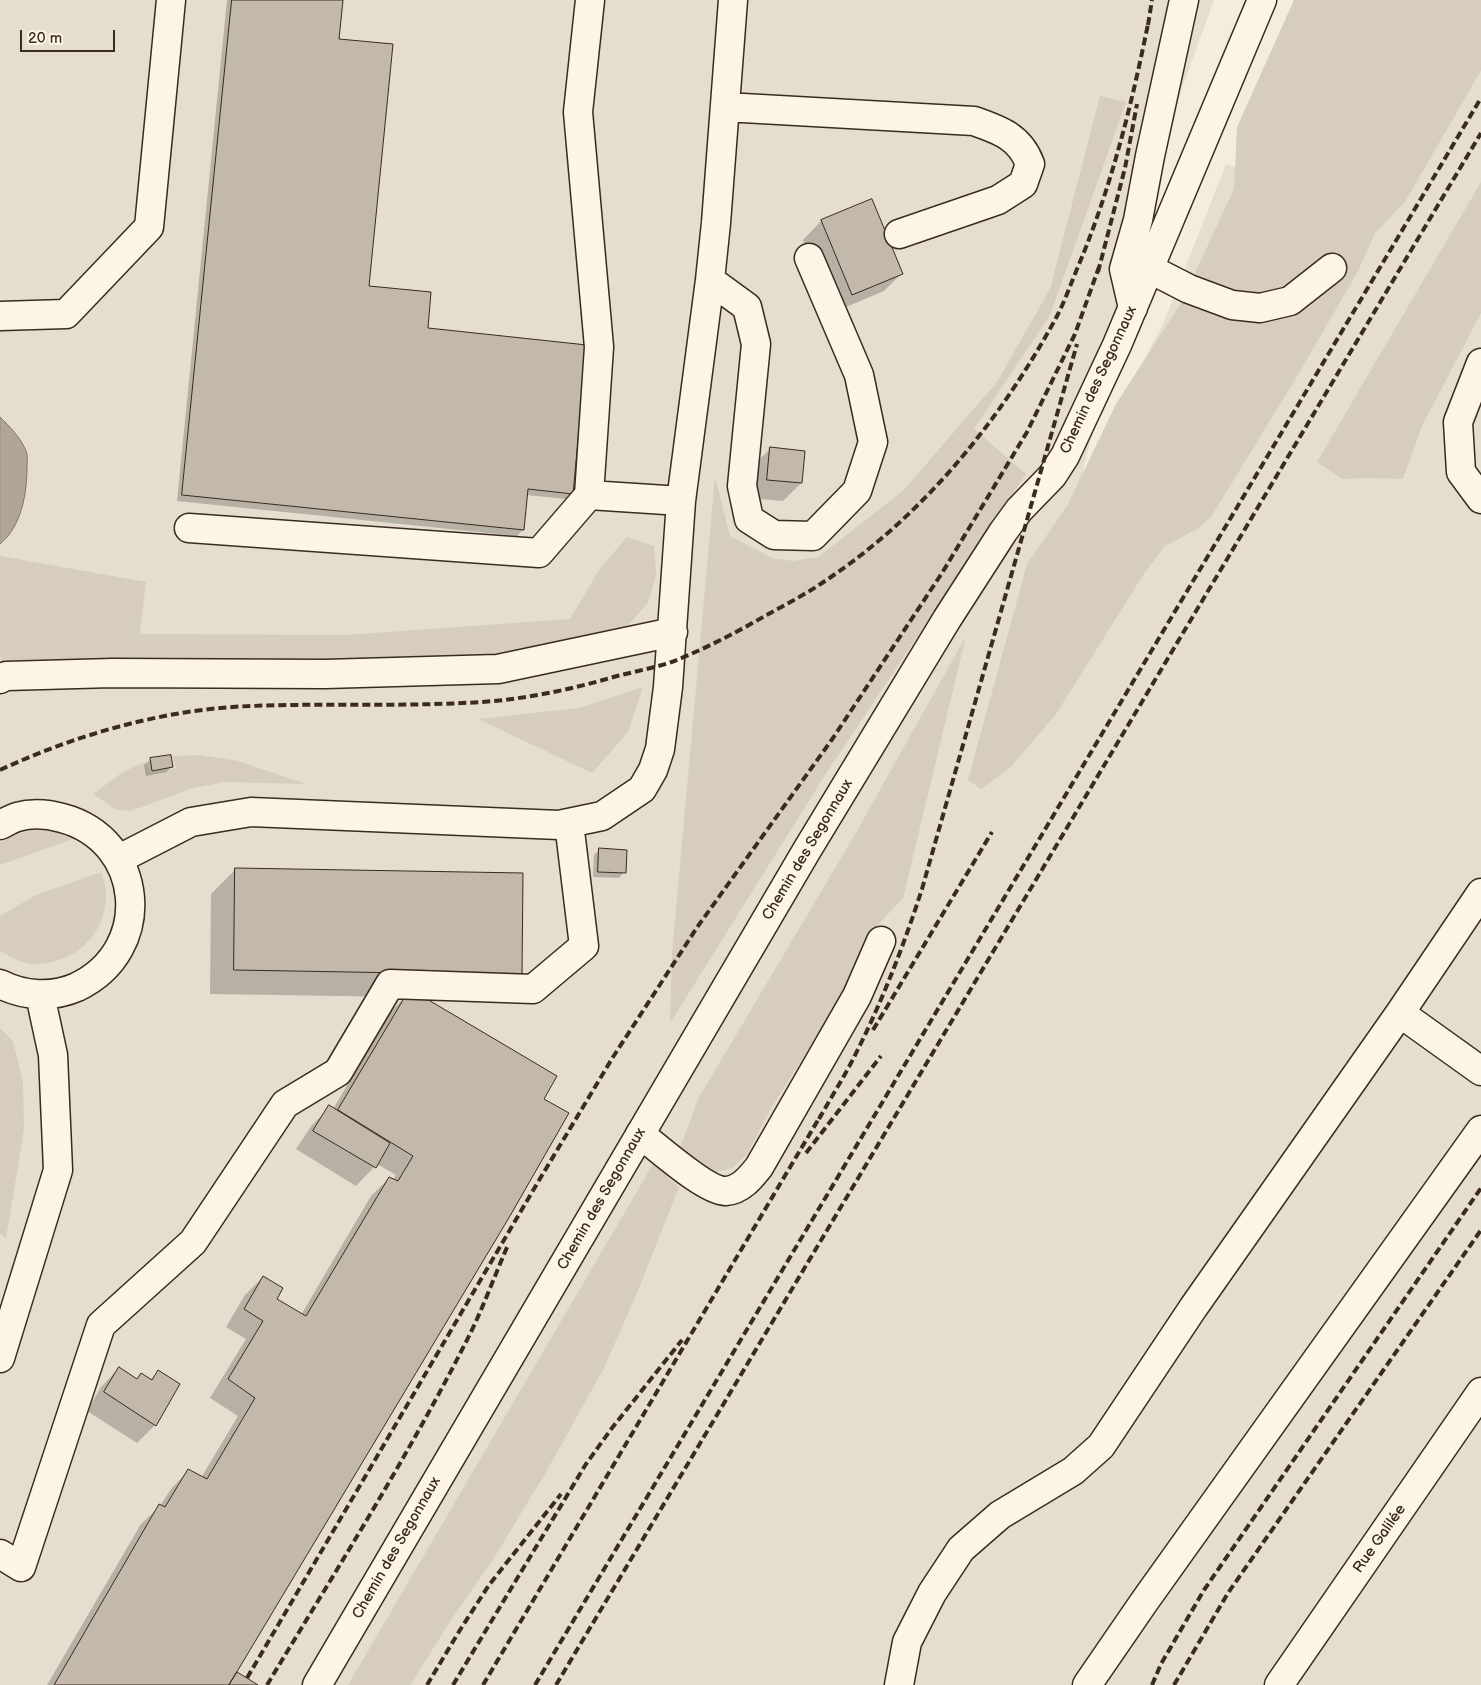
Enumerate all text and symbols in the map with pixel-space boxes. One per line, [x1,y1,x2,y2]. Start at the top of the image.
scale bar [22,20,118,52]
text: 20 m [28,29,62,48]
street label: Chemin des Segonnaux [1057,303,1141,457]
street label: Chemin des Segonnaux [759,776,857,924]
street label: Chemin des Segonnaux [554,1125,650,1273]
street label: Chemin des Segonnaux [349,1474,445,1622]
street label: Rue Galilée [1350,1501,1410,1577]

